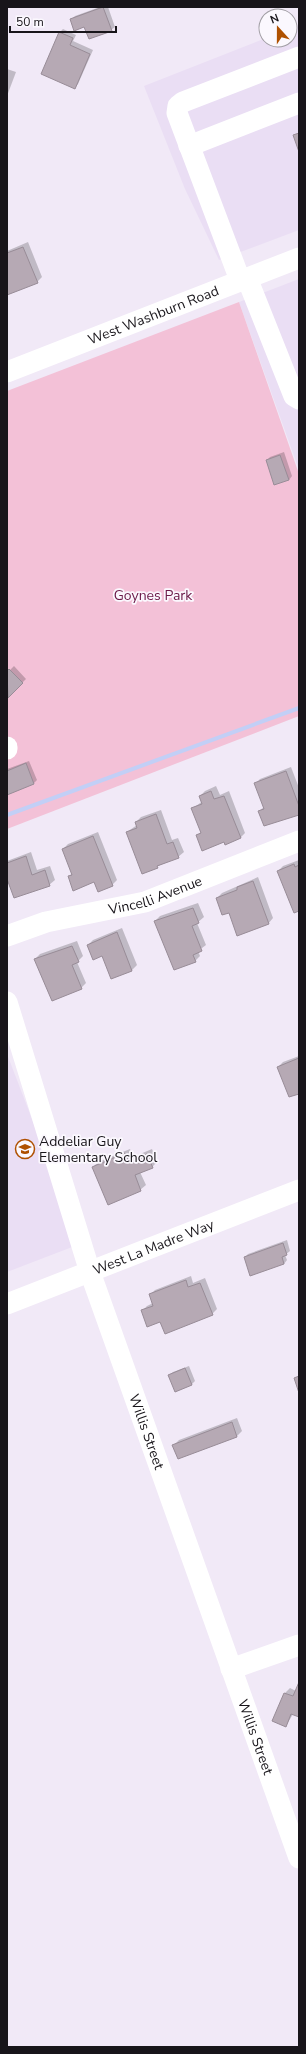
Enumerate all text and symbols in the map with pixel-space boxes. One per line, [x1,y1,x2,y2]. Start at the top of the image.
scale bar [10,8,116,34]
north arrow [258,8,298,48]
text: N [268,11,281,28]
text: 50 m [16,14,44,30]
street label: West Washburn Road [85,281,222,349]
park label: Goynes Park [114,586,193,605]
street label: Vincelli Avenue [106,871,205,919]
place label: Addeliar Guy Elementary School [39,1132,158,1167]
school or university icon: Addeliar Guy Elementary School [14,1138,36,1160]
street label: West La Madre Way [90,1214,217,1279]
street label: Willis Street [125,1391,169,1472]
street label: Willis Street [234,1697,278,1777]

